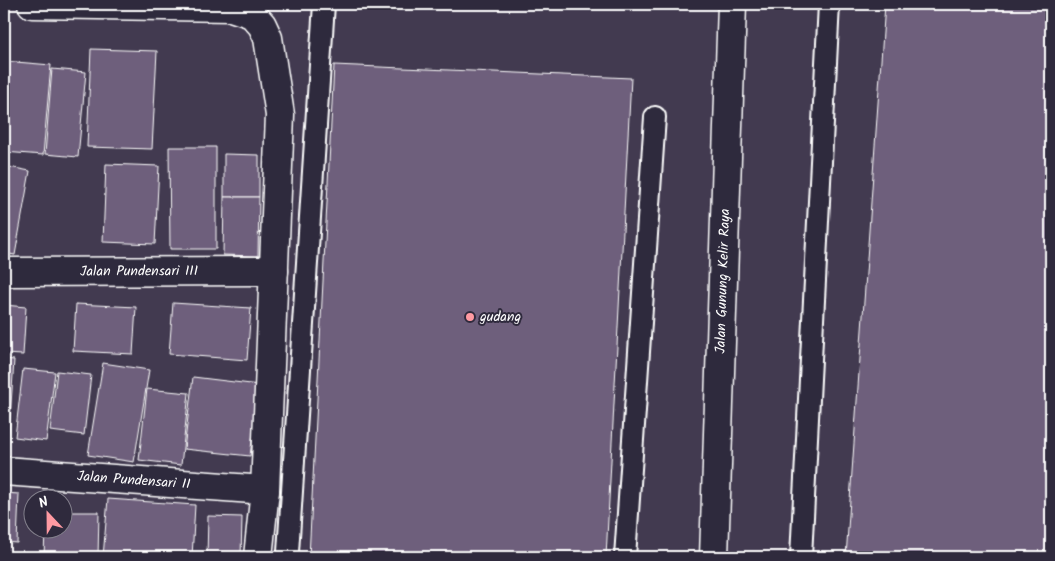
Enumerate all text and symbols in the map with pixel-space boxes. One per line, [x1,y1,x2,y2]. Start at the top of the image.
street label: Jalan Gunung Kelir Raya [710,208,736,354]
street label: Jalan Pundensari III [80,260,198,283]
place label: gudang [479,306,521,328]
marker: gudang [464,311,476,323]
street label: Jalan Pundensari II [76,465,191,496]
north arrow [22,488,72,538]
text: N [35,491,52,515]

